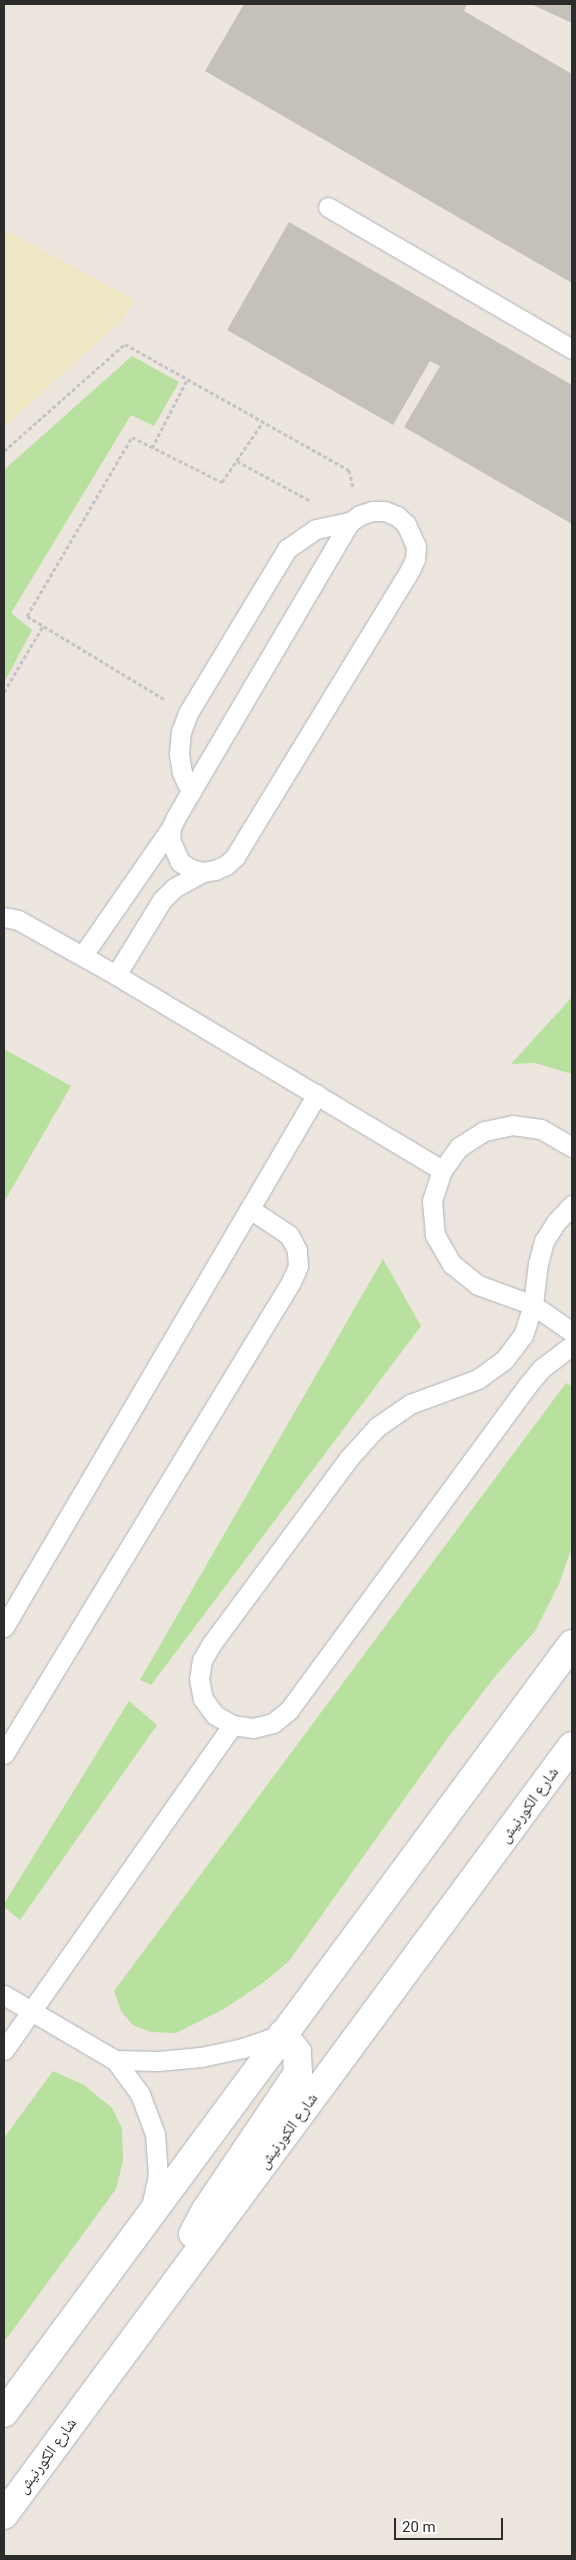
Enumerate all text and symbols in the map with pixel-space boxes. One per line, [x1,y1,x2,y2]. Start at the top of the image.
street label: شارع الكورنيش [495,1763,563,1847]
street label: شارع الكورنيش [254,2089,322,2173]
street label: شارع الكورنيش [13,2414,81,2498]
scale bar [396,2508,505,2540]
text: 20 m [402,2518,436,2536]

